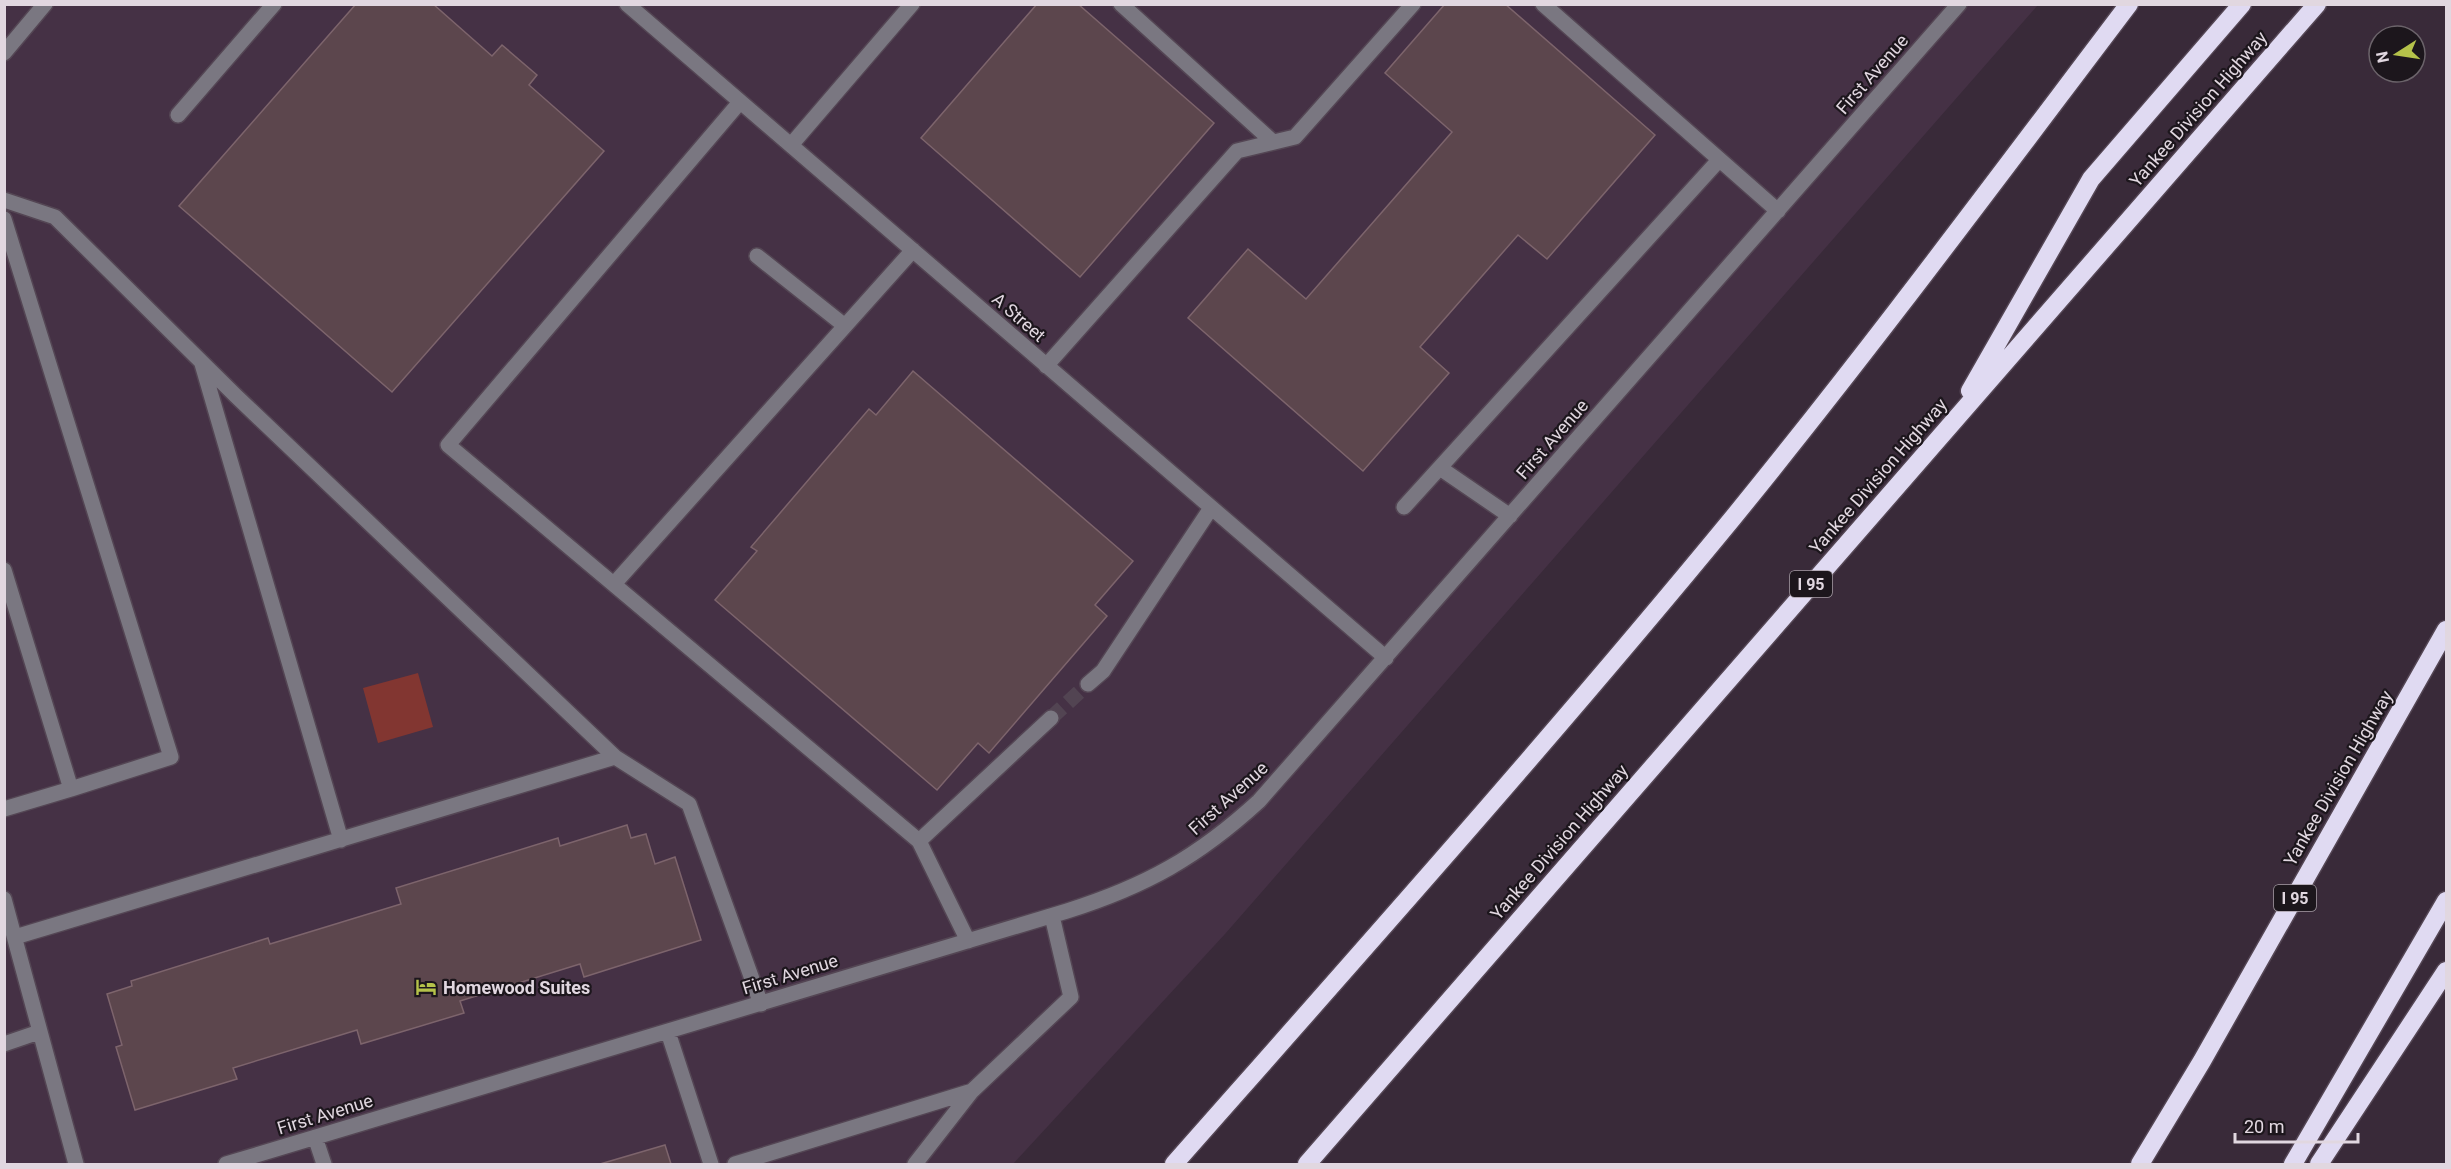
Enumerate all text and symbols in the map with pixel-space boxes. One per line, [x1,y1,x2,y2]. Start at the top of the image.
north arrow [2367,24,2427,84]
street label: Yankee Division Highway [2125,27,2272,191]
street label: First Avenue [1832,30,1912,118]
text: N [2372,50,2393,65]
street label: A Street [988,288,1050,346]
street label: Yankee Division Highway [1805,394,1952,558]
street label: First Avenue [1512,395,1592,483]
road number: I 95 [1790,571,1832,597]
street label: Yankee Division Highway [2279,686,2397,869]
street label: First Avenue [1184,757,1272,839]
street label: Yankee Division Highway [1486,760,1633,924]
road number: I 95 [2274,885,2316,911]
street label: First Avenue [740,949,840,999]
hotel icon: Homewood Suites [414,975,438,999]
place label: Homewood Suites [443,977,590,998]
street label: First Avenue [275,1089,375,1139]
scale bar [2235,1106,2358,1144]
text: 20 m [2244,1116,2284,1137]

